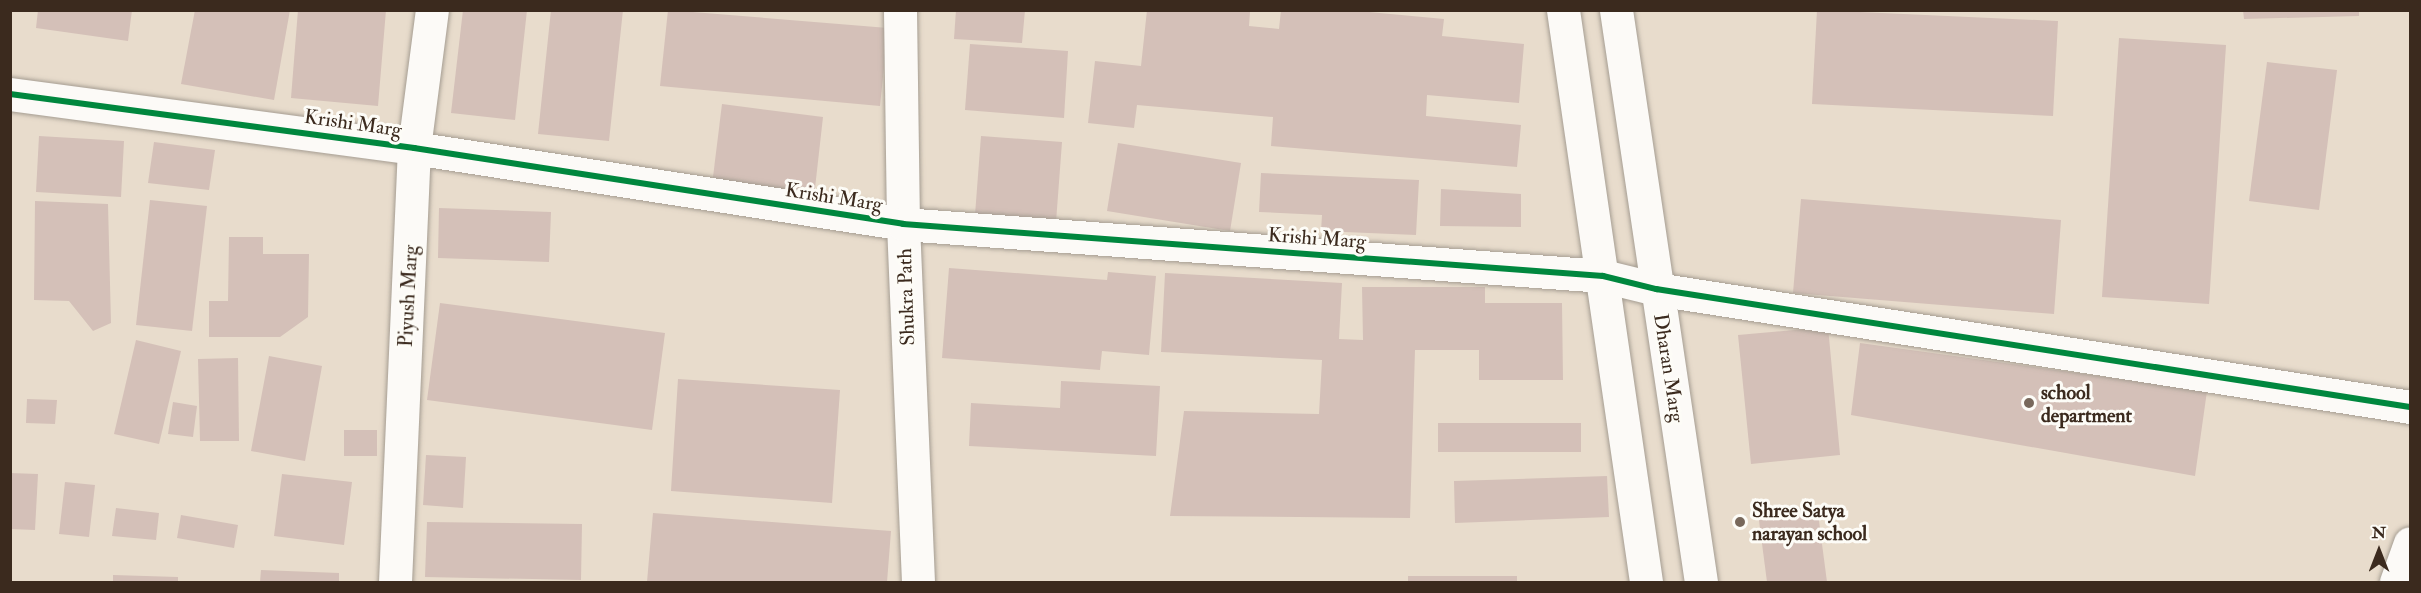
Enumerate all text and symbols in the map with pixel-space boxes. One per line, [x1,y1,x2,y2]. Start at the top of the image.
street label: Krishi Marg [303,104,403,142]
street label: Krishi Marg [784,177,884,217]
street label: Krishi Marg [1267,223,1367,253]
street label: Piyush Marg [393,244,423,348]
street label: Shukra Path [892,248,920,346]
street label: Dharan Marg [1649,312,1689,424]
place label: school department [2041,380,2132,427]
marker: school department [2022,396,2036,410]
place label: Shree Satya narayan school [1752,498,1867,545]
marker: Shree Satya narayan school [1733,515,1747,529]
north arrow [2349,521,2409,581]
text: N [2372,523,2386,543]

